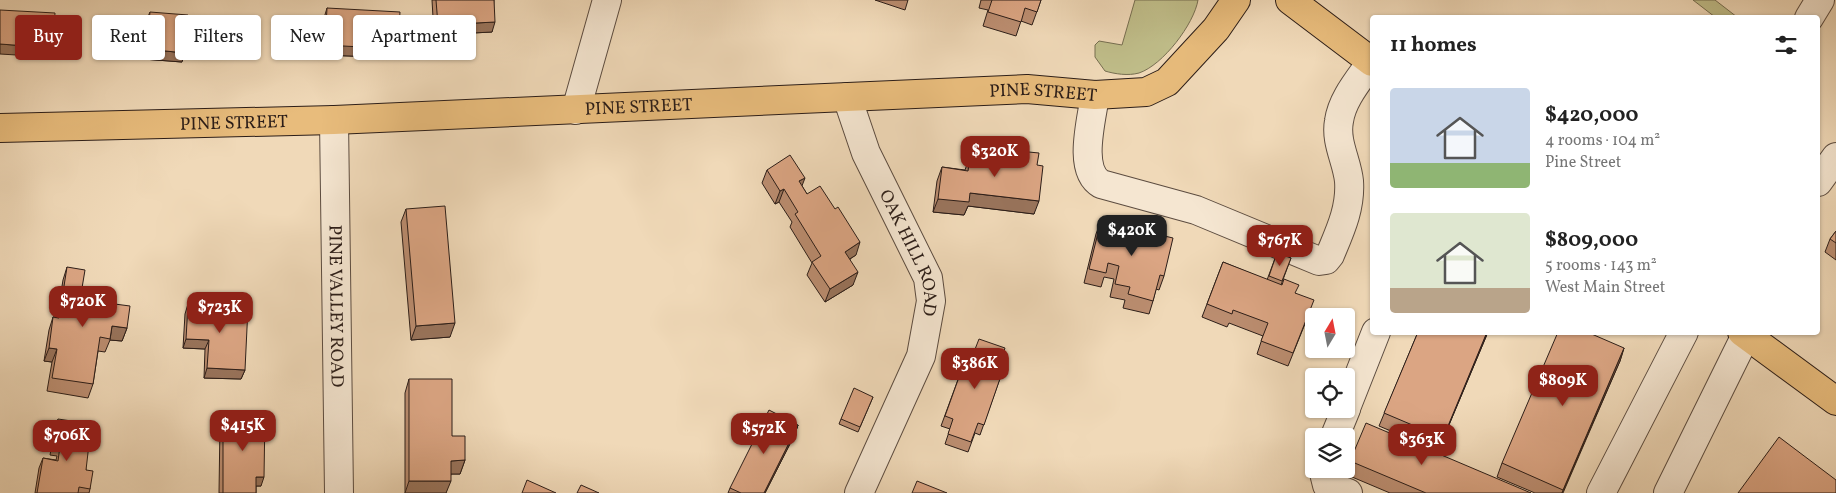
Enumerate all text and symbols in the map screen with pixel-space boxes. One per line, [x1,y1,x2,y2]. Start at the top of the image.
chip: Buy [15,15,82,60]
chip: Rent [92,15,165,60]
chip: Filters [175,15,261,60]
chip: New [271,15,343,60]
chip: Apartment [353,15,476,60]
text: 11 homes [1390,31,1477,60]
icon: filters [1772,31,1800,59]
street label: PINE STREET [989,78,1098,109]
street label: PINE STREET [584,93,694,123]
text: $420,000 [1545,101,1638,130]
icon: home [1430,108,1490,168]
street label: PINE STREET [180,110,289,138]
text: 4 rooms · 104 m² [1545,130,1660,152]
pin: $320K [960,136,1030,178]
text: $320K [972,141,1018,163]
text: Pine Street [1545,152,1621,174]
street label: OAK HILL ROAD [872,186,942,318]
pin: $420K [1097,214,1167,257]
text: $420K [1108,220,1156,242]
street label: PINE VALLEY ROAD [321,224,349,388]
pin: $767K [1245,224,1315,267]
text: $809,000 [1545,226,1638,255]
text: $767K [1258,230,1302,252]
icon: home [1430,233,1490,293]
text: 5 rooms · 143 m² [1545,255,1657,277]
text: West Main Street [1545,277,1665,299]
pin: $720K [48,286,118,328]
text: $720K [60,291,106,313]
pin: $723K [185,292,255,334]
text: $723K [198,297,242,319]
north arrow [1305,308,1355,358]
map controls [1305,308,1355,478]
pin: $386K [940,348,1010,390]
text: $386K [952,353,998,375]
pin: $809K [1528,364,1598,407]
button: locate [1305,368,1355,418]
text: $809K [1539,370,1587,392]
pin: $415K [208,410,278,452]
pin: $572K [729,412,799,455]
text: $415K [221,415,265,437]
text: $572K [742,418,786,440]
pin: $706K [32,420,102,462]
pin: $363K [1387,424,1457,466]
text: $706K [44,425,90,447]
button: layers [1305,428,1355,478]
text: $363K [1399,429,1445,451]

